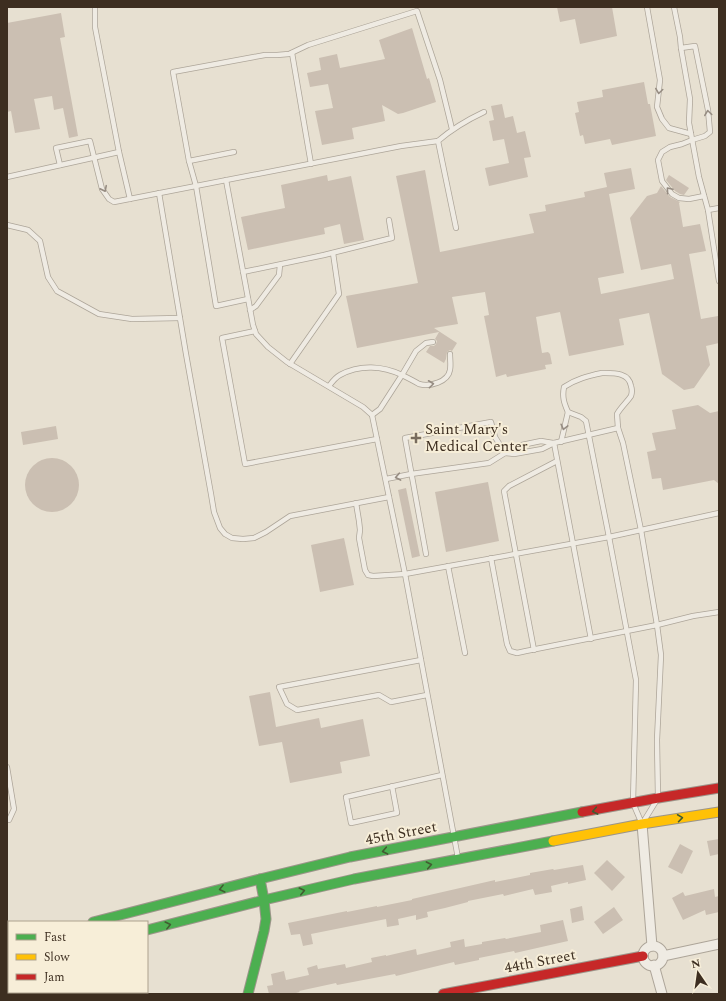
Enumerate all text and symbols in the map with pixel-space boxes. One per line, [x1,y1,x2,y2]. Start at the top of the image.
one-way arrow [655,88,664,94]
one-way arrow [704,110,713,116]
one-way arrow [99,185,107,193]
one-way arrow [666,187,673,194]
one-way arrow [428,379,435,388]
place label: Saint Mary's Medical Center [425,418,528,458]
one-way arrow [560,423,569,430]
marker: Saint Mary's Medical Center [410,432,422,444]
one-way arrow [395,472,401,480]
one-way arrow [592,806,598,814]
one-way arrow [677,814,683,823]
street label: 45th Street [363,815,439,852]
one-way arrow [381,846,388,854]
one-way arrow [426,861,432,870]
one-way arrow [219,884,225,892]
one-way arrow [299,888,305,896]
legend [8,921,148,993]
one-way arrow [164,921,171,930]
text: Fast [44,928,66,947]
street label: 44th Street [502,943,578,980]
text: Slow [44,948,70,967]
north arrow [678,953,718,993]
text: N [690,954,702,973]
text: Jam [44,968,65,987]

